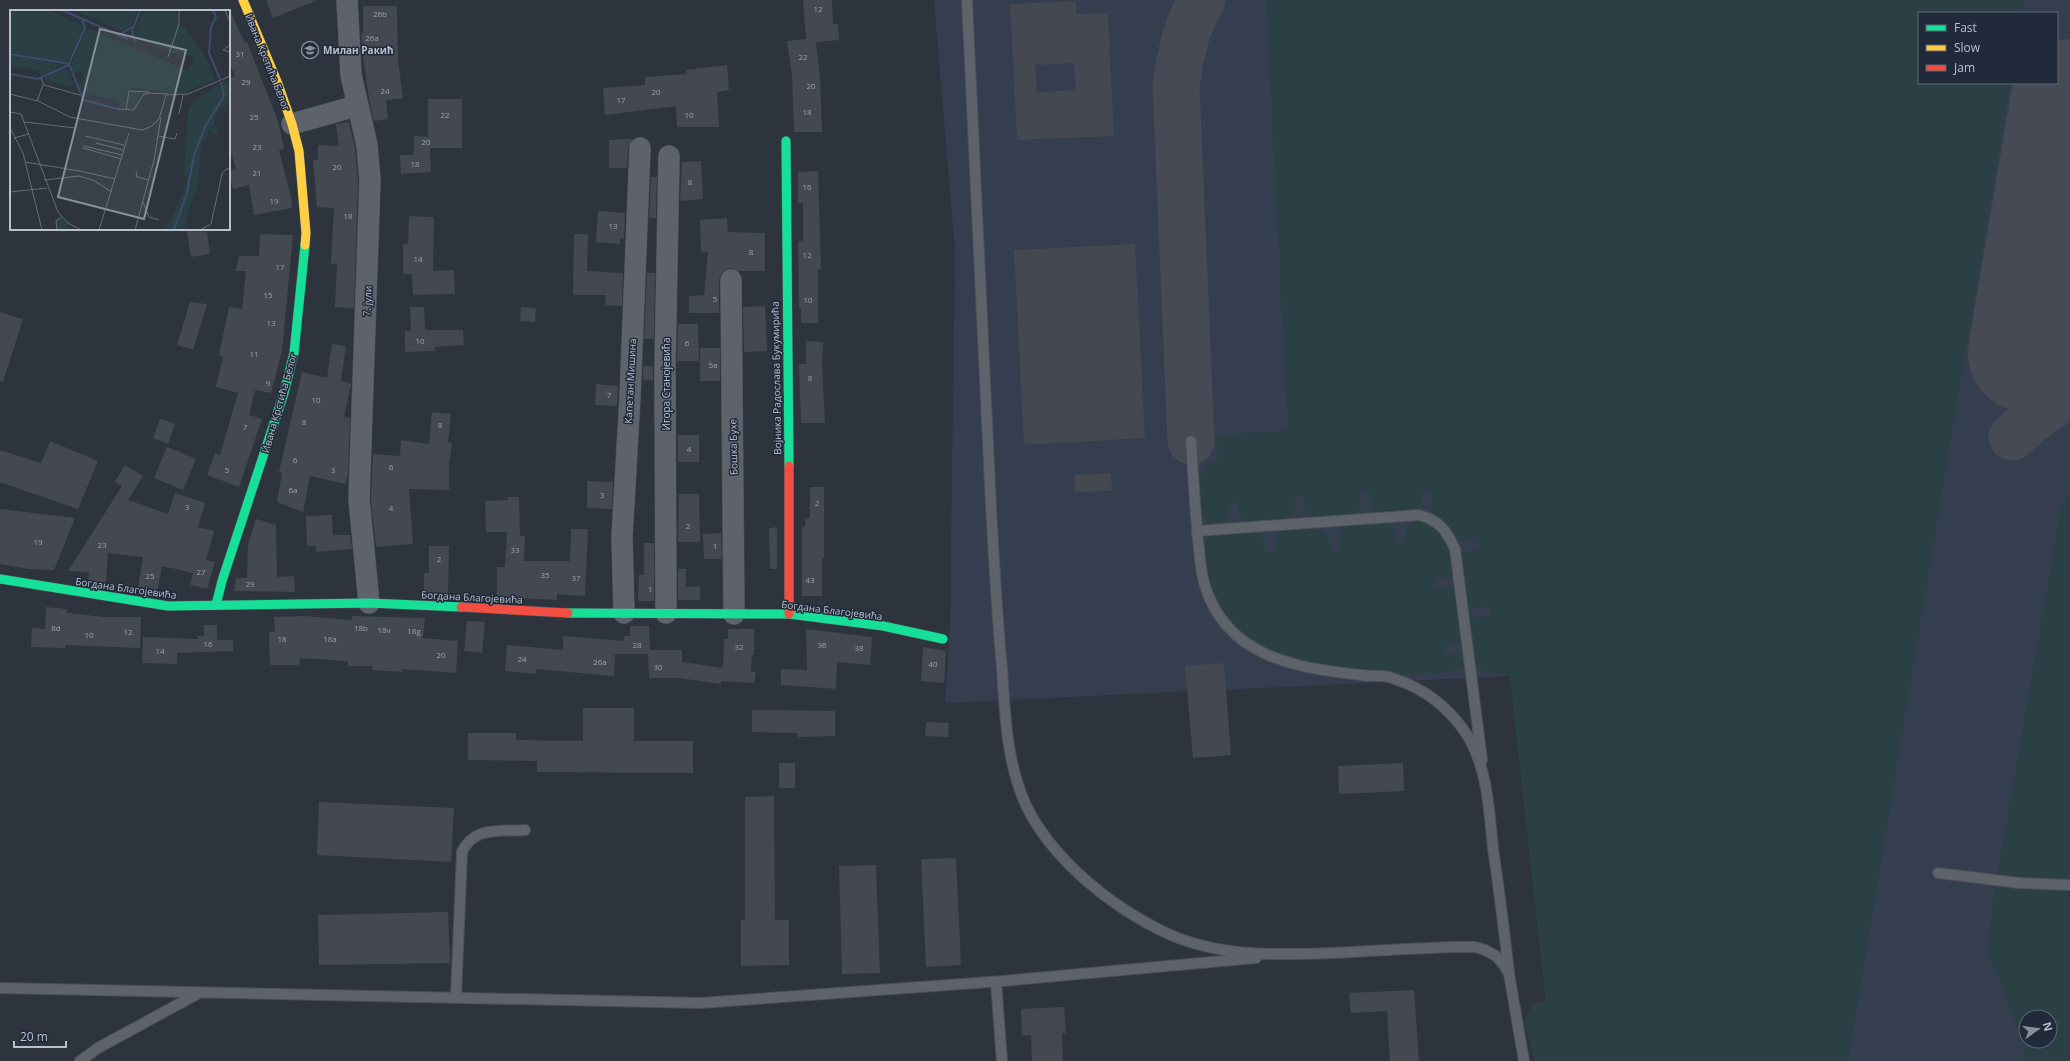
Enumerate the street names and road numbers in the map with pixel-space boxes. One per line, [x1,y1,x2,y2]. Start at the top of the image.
street label: Ивана Крстића Белог [242,11,294,113]
street label: 7. јули [359,285,375,317]
street label: Војника Радослава Букумирића [768,301,784,455]
street label: Игора Станојевића [659,337,673,431]
street label: Капетан Мишина [621,338,639,424]
street label: Ивана Крстића Белог [258,351,300,455]
street label: Бошка Бухе [726,418,740,475]
street label: Богдана Благојевића [75,574,177,602]
street label: Богдана Благојевића [421,587,523,607]
street label: Богдана Благојевића [781,597,883,623]

